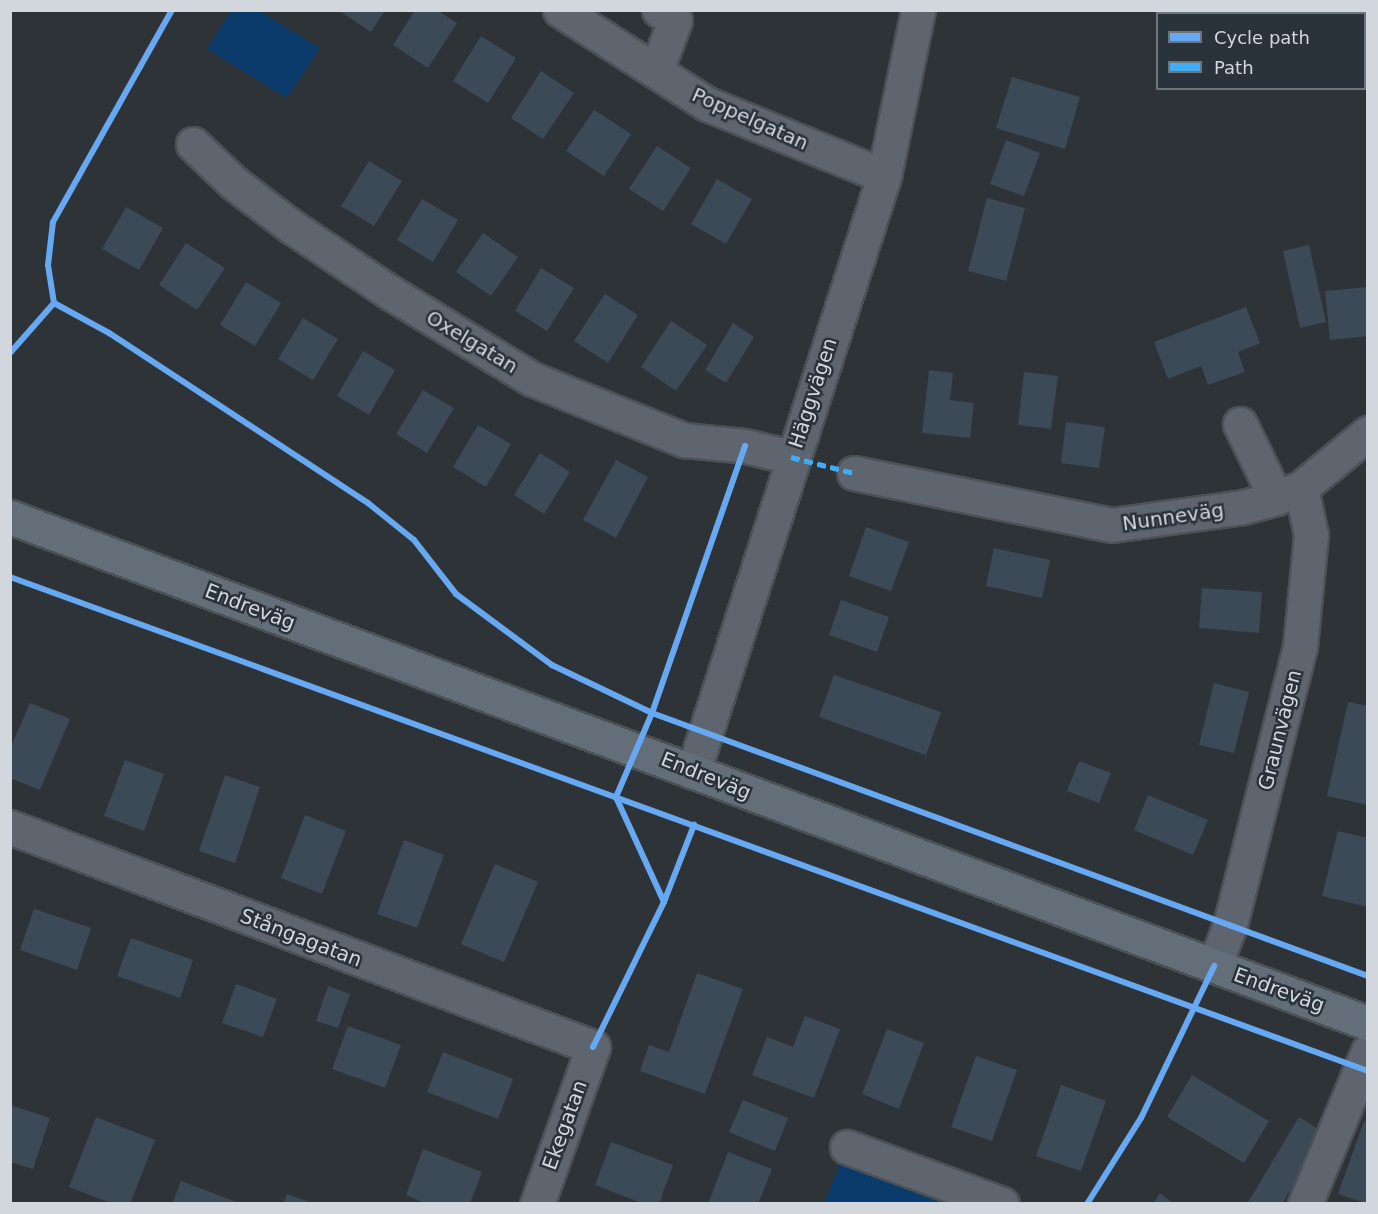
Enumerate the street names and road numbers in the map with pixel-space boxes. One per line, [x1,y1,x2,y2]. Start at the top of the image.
street label: Poppelgatan [688,83,812,155]
street label: Oxelgatan [422,305,522,379]
street label: Häggvägen [784,335,842,451]
street label: Nunneväg [1121,498,1225,536]
street label: Endreväg [201,579,299,635]
street label: Graunvägen [1253,667,1307,793]
street label: Endreväg [658,747,754,805]
street label: Stångagatan [237,904,365,972]
street label: Endreväg [1230,962,1328,1018]
street label: Ekegatan [538,1077,592,1173]

